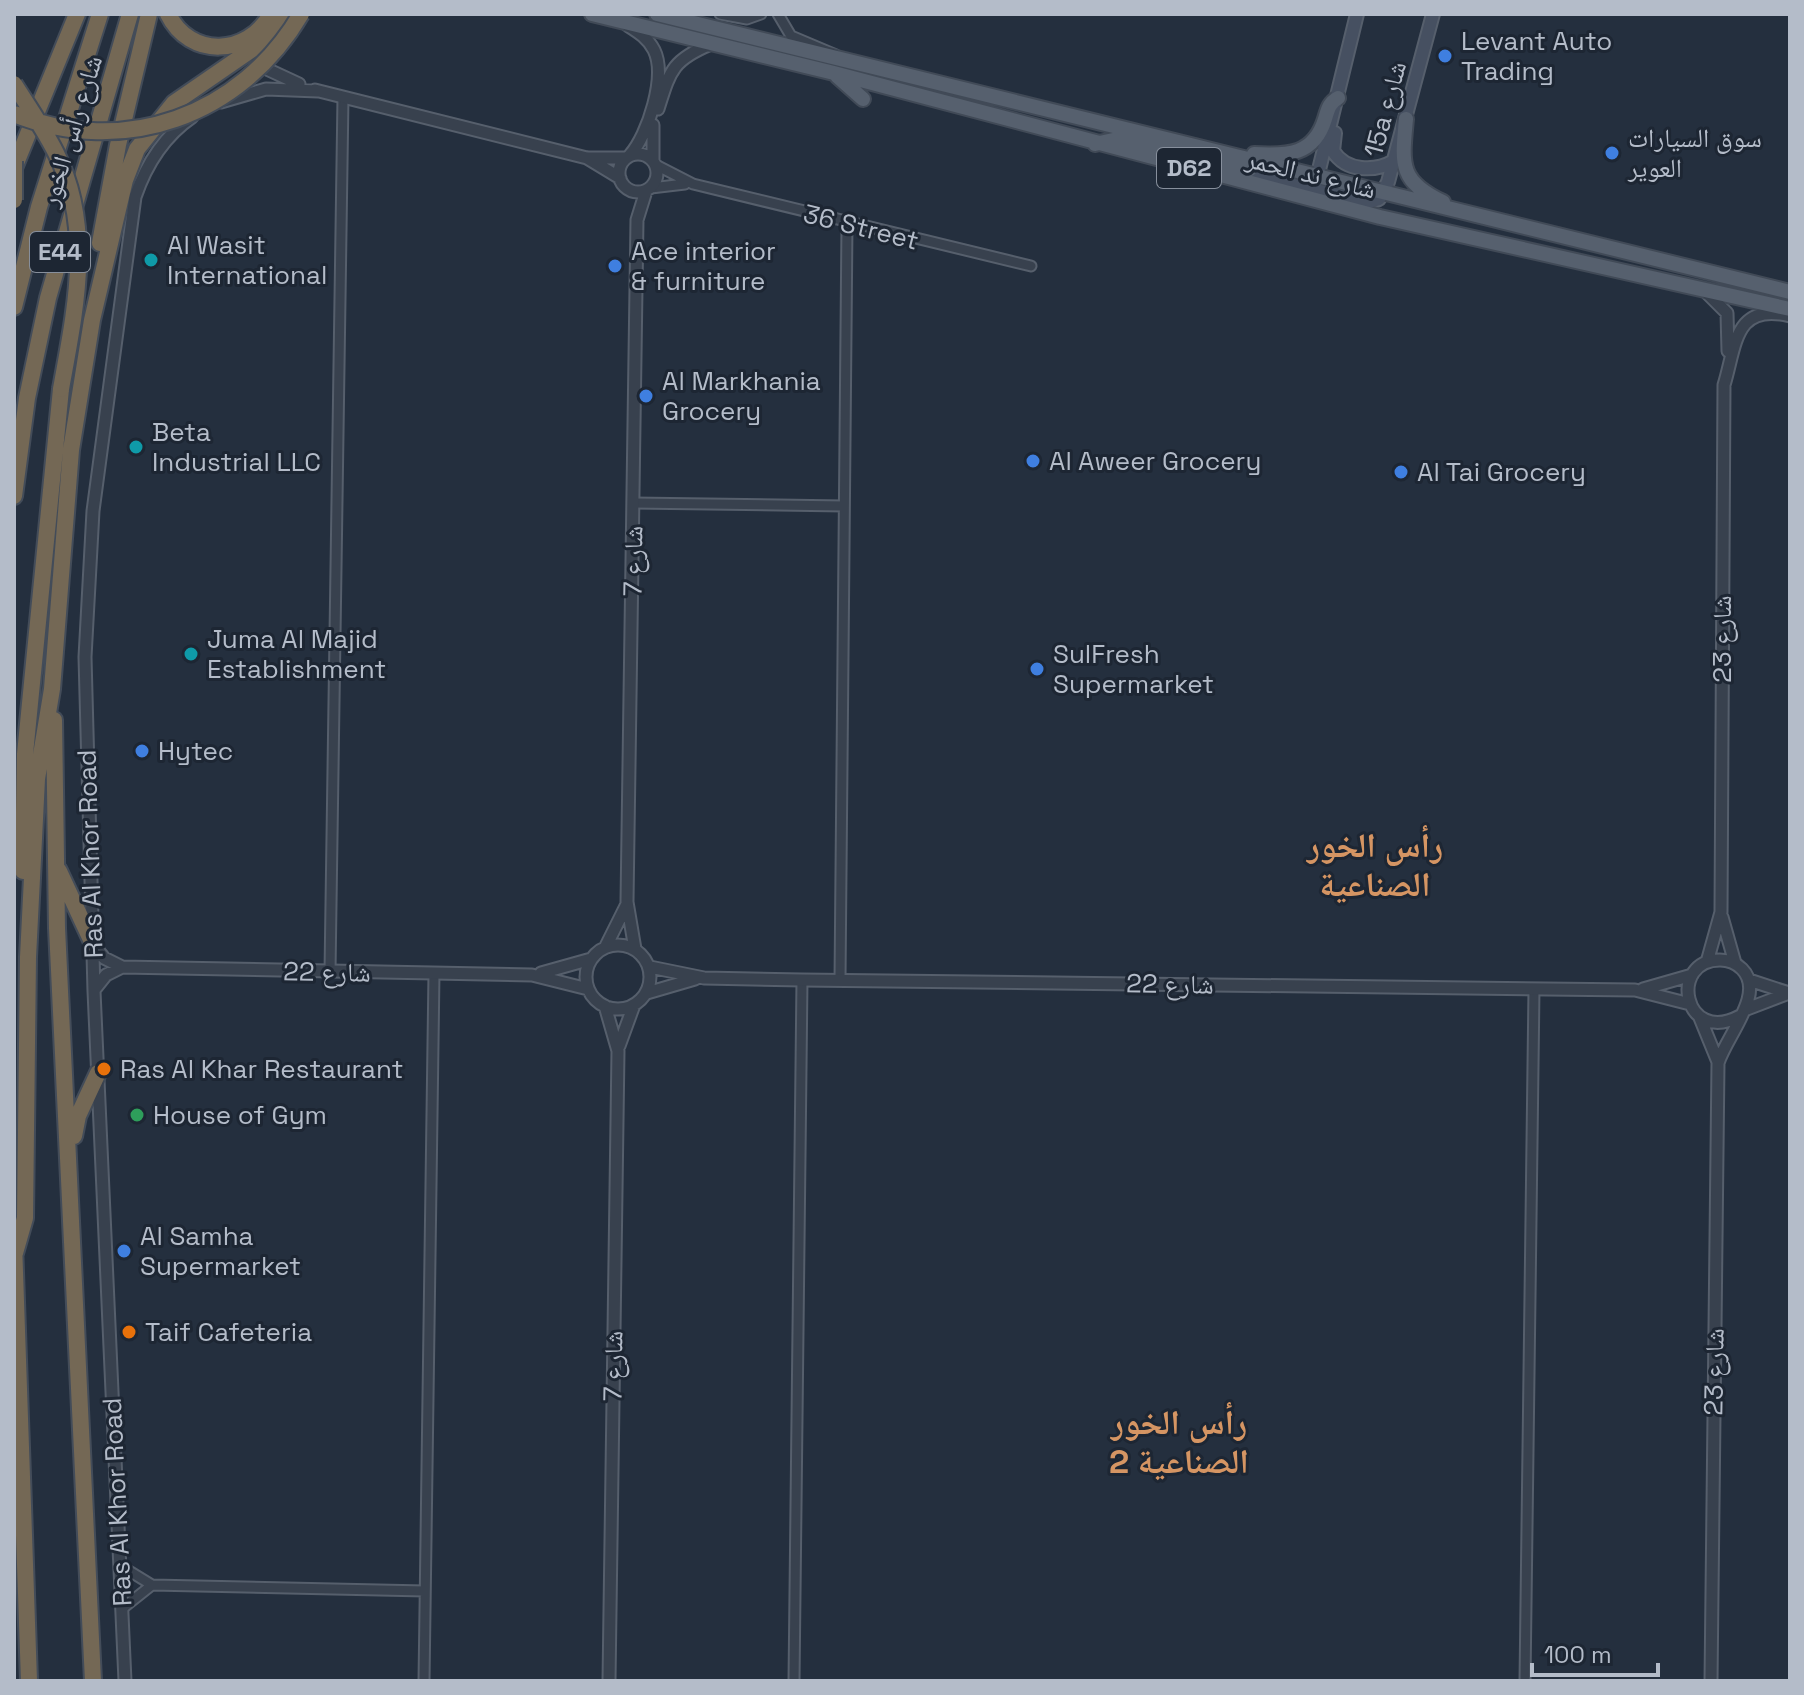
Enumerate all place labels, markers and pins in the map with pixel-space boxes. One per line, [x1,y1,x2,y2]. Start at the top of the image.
place label: Levant Auto Trading [1461,24,1612,88]
marker: Levant Auto Trading [1436,47,1454,65]
place label: سوق السيارات العوير [1627,121,1762,185]
marker: سوق السيارات العوير [1603,144,1621,162]
place label: Al Wasit International [167,228,327,292]
place label: Ace interior & furniture [631,234,776,298]
marker: Al Wasit International [142,251,160,269]
marker: Ace interior & furniture [606,257,624,275]
place label: Al Markhania Grocery [662,364,821,428]
marker: Al Markhania Grocery [637,387,655,405]
place label: Beta Industrial LLC [152,415,321,479]
marker: Beta Industrial LLC [127,438,145,456]
place label: Al Aweer Grocery [1049,444,1261,478]
marker: Al Aweer Grocery [1024,452,1042,470]
place label: Al Tai Grocery [1417,455,1586,489]
marker: Al Tai Grocery [1392,463,1410,481]
place label: Juma Al Majid Establishment [207,622,386,686]
place label: SulFresh Supermarket [1053,637,1214,701]
marker: Juma Al Majid Establishment [182,645,200,663]
marker: SulFresh Supermarket [1028,660,1046,678]
place label: Hytec [158,734,233,768]
marker: Hytec [133,742,151,760]
place label: Ras Al Khar Restaurant [120,1052,403,1086]
marker: Ras Al Khar Restaurant [95,1060,113,1078]
place label: House of Gym [153,1098,327,1132]
marker: House of Gym [128,1106,146,1124]
place label: Al Samha Supermarket [140,1219,301,1283]
marker: Al Samha Supermarket [115,1242,133,1260]
place label: Taif Cafeteria [145,1315,312,1349]
marker: Taif Cafeteria [120,1323,138,1341]

